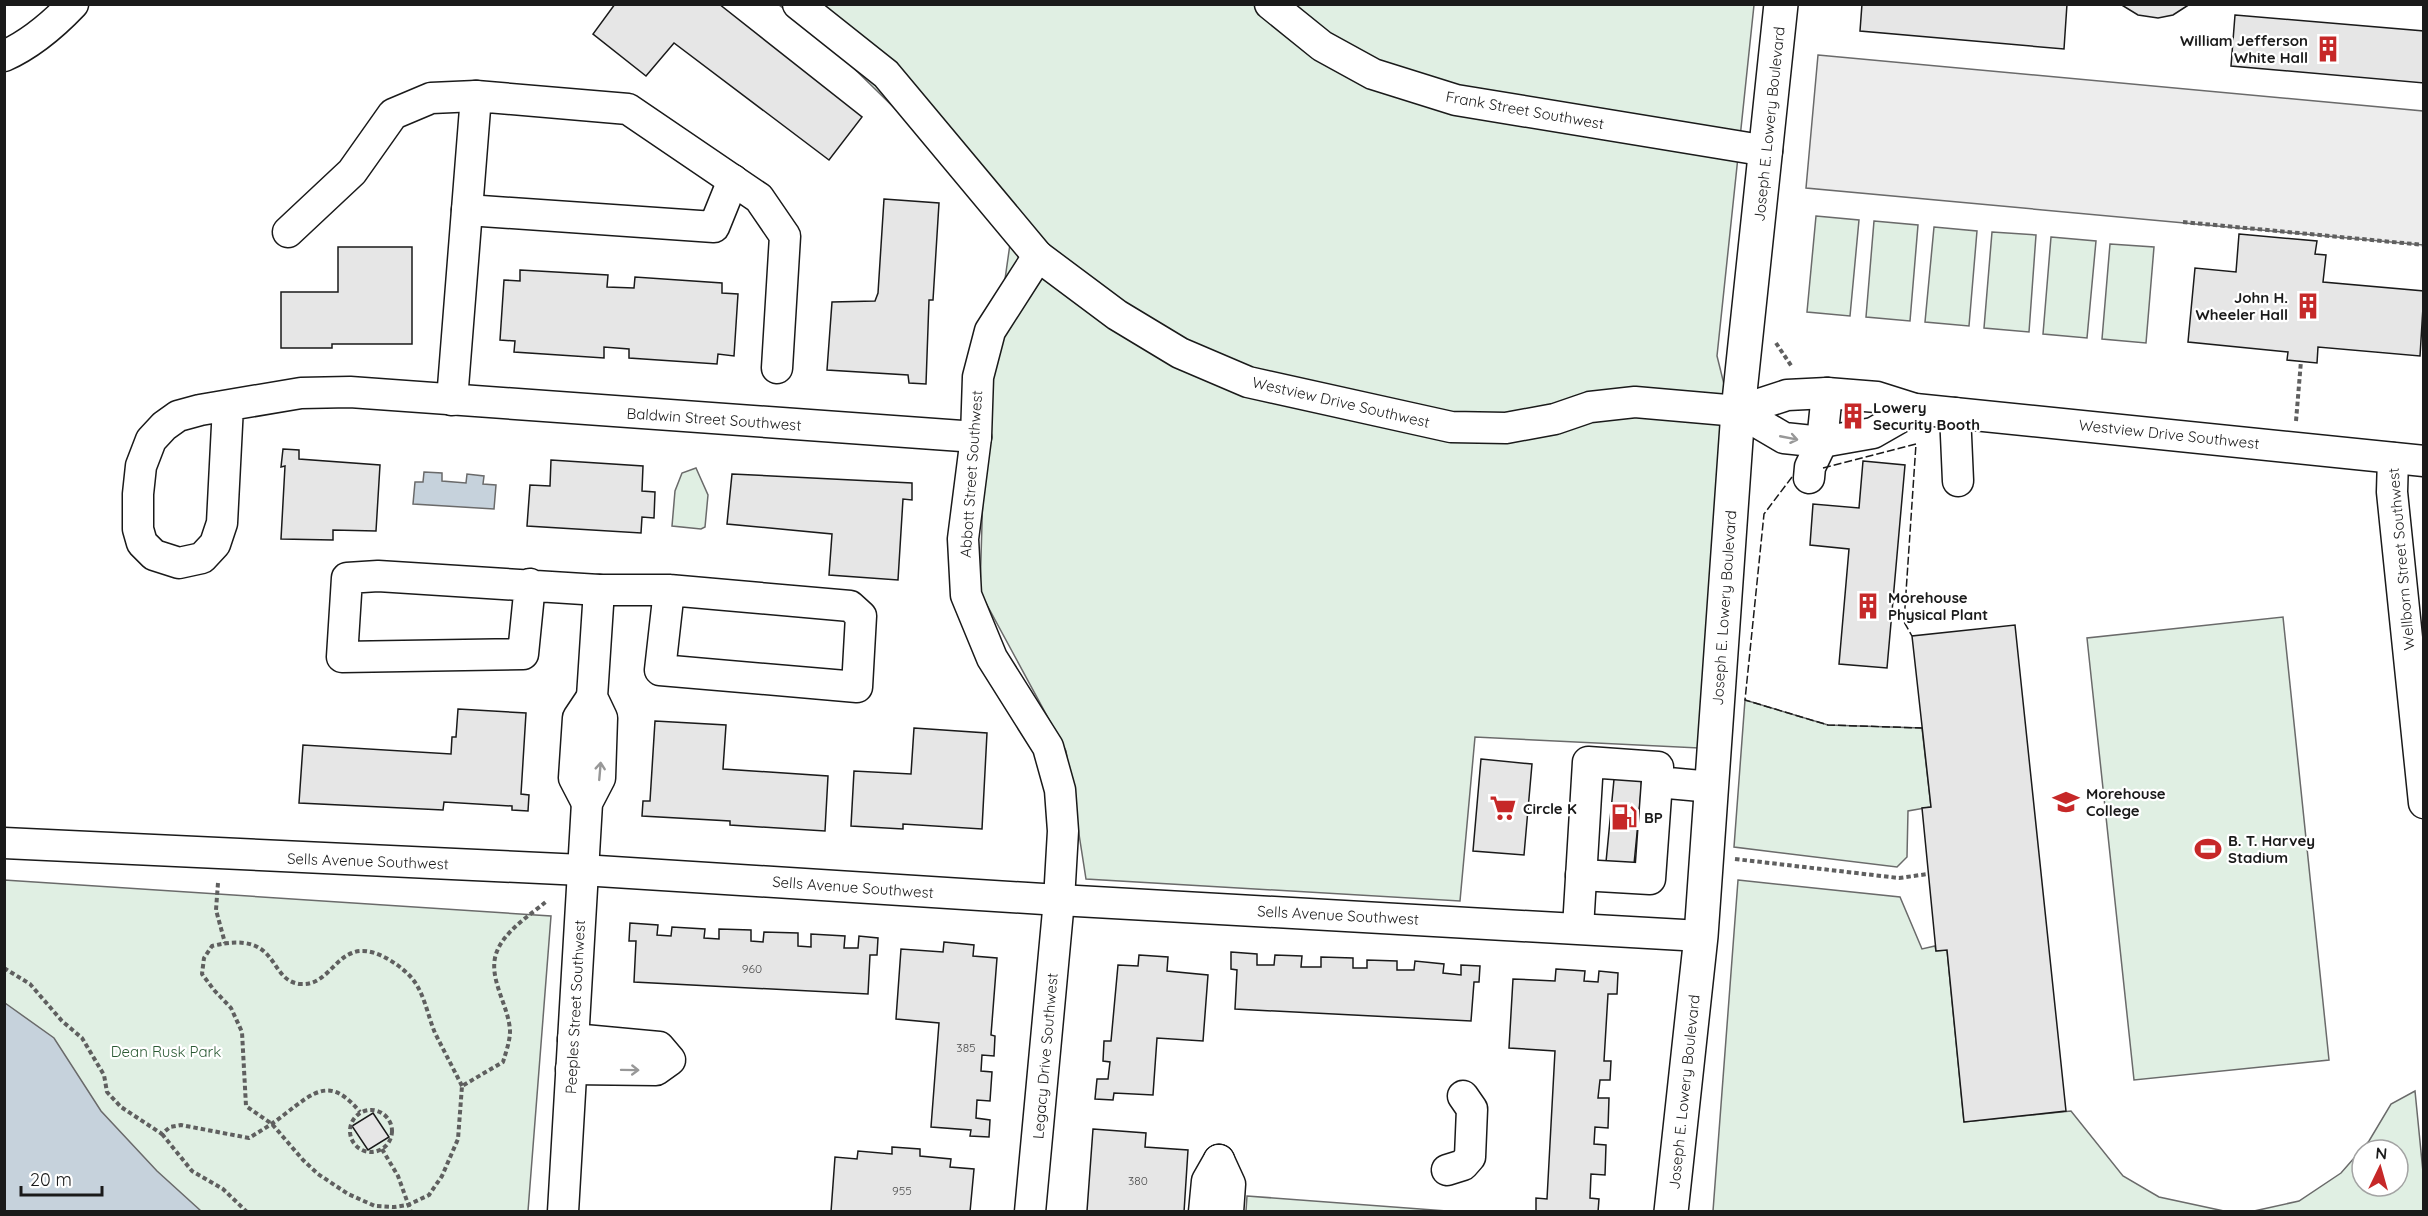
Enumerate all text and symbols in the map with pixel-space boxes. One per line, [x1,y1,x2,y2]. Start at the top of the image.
street label: Joseph E. Lowery Boulevard [1749,26,1789,222]
place label: William Jefferson White Hall [2180,31,2308,67]
building icon: William Jefferson White Hall [2313,34,2343,64]
street label: Frank Street Southwest [1444,87,1606,133]
place label: John H. Wheeler Hall [2196,288,2288,324]
building icon: John H. Wheeler Hall [2293,291,2323,321]
street label: Westview Drive Southwest [1250,372,1432,432]
street label: Abbott Street Southwest [956,390,986,558]
place label: Lowery Security Booth [1873,398,1980,434]
building icon: Lowery Security Booth [1838,401,1868,431]
street label: Baldwin Street Southwest [626,403,802,435]
street label: Westview Drive Southwest [2078,415,2260,453]
one-way arrow [1779,433,1799,444]
street label: Wellborn Street Southwest [2384,467,2418,651]
street label: Joseph E. Lowery Boulevard [1708,510,1740,706]
place label: Morehouse Physical Plant [1888,588,1988,624]
building icon: Morehouse Physical Plant [1853,591,1883,621]
one-way arrow [595,761,606,781]
place label: Morehouse College [2086,784,2166,820]
school or university icon: Morehouse College [2051,787,2081,817]
supermarket icon: Circle K [1488,793,1518,823]
place label: Circle K [1523,799,1577,818]
fuel station icon: BP [1609,802,1639,832]
place label: BP [1644,808,1663,827]
place label: B. T. Harvey Stadium [2228,831,2315,867]
sports icon: B. T. Harvey Stadium [2193,834,2223,864]
street label: Sells Avenue Southwest [287,849,449,873]
street label: Sells Avenue Southwest [772,872,934,902]
street label: Sells Avenue Southwest [1257,901,1419,929]
street label: Peeples Street Southwest [561,919,589,1095]
house number: 960 [742,961,762,976]
street label: Legacy Drive Southwest [1028,972,1062,1140]
street label: Joseph E. Lowery Boulevard [1664,994,1704,1190]
house number: 385 [956,1040,976,1055]
park label: Dean Rusk Park [111,1042,221,1061]
one-way arrow [619,1064,639,1075]
north arrow [2350,1138,2410,1198]
text: N [2375,1143,2388,1164]
scale bar [21,1159,102,1197]
text: 20 m [30,1168,72,1191]
house number: 380 [1128,1173,1148,1188]
house number: 955 [892,1183,912,1198]

